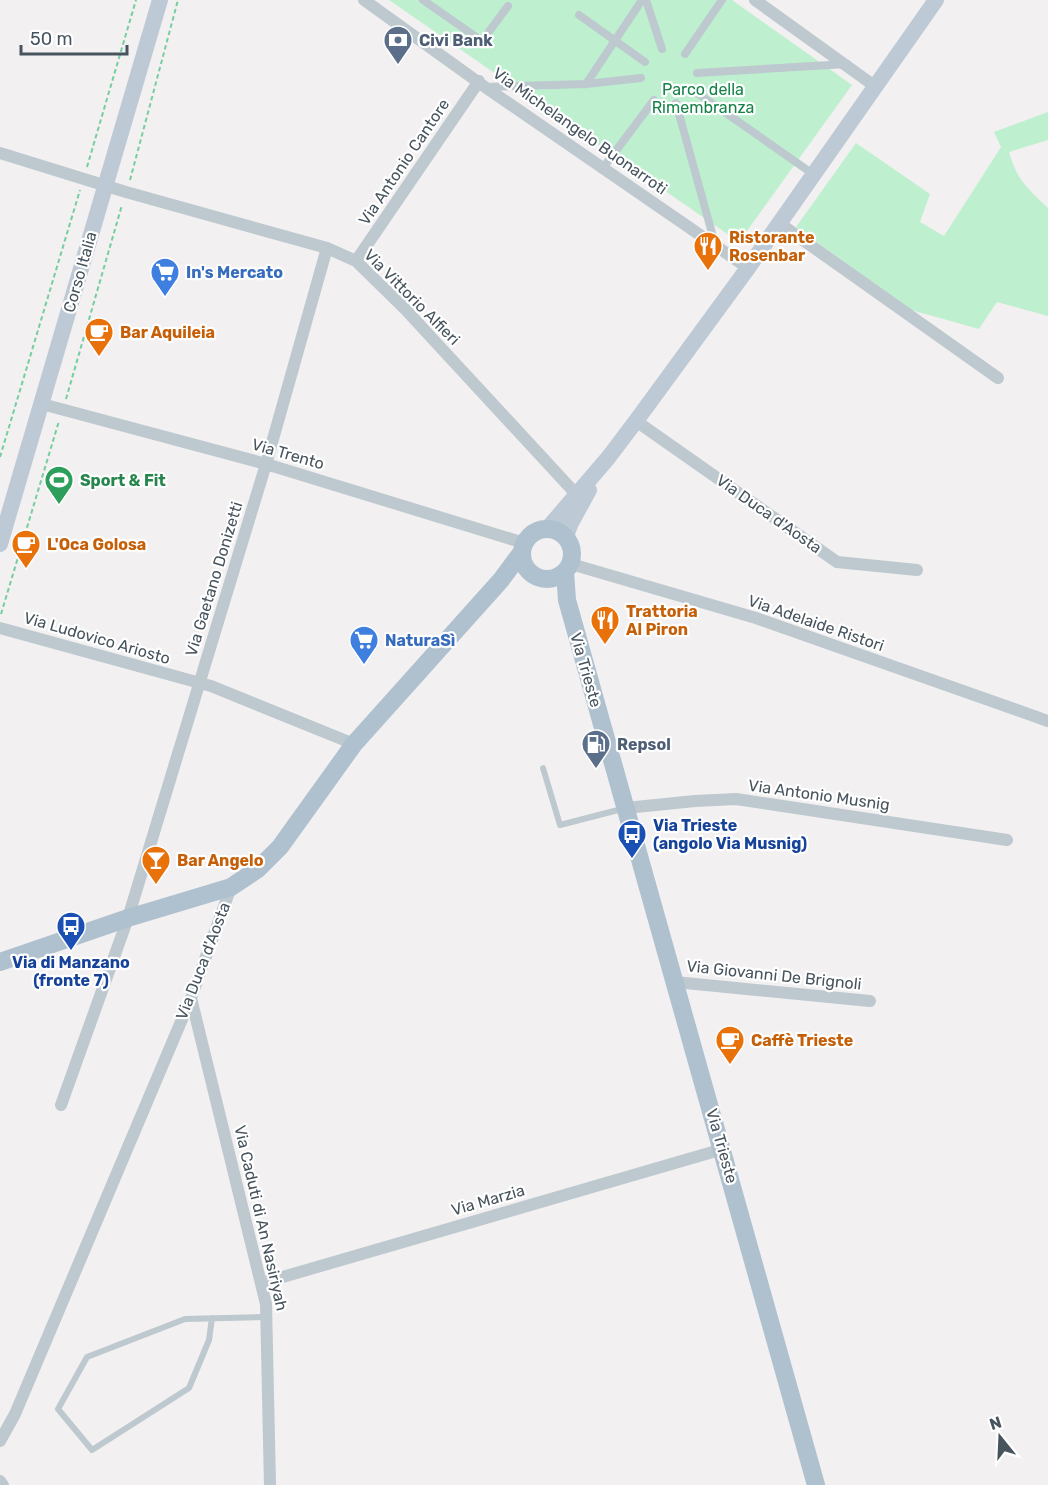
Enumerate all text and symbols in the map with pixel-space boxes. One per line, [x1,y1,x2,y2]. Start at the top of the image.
scale bar [21,18,128,56]
bank icon: Civi Bank [382,24,414,66]
text: 50 m [30,28,73,50]
place label: Civi Bank [419,31,493,50]
street label: Via Michelangelo Buonarroti [489,63,671,199]
park label: Parco della Rimembranza [652,80,754,117]
street label: Via Antonio Cantore [355,95,453,229]
place label: Ristorante Rosenbar [729,228,814,265]
street label: Corso Italia [59,229,101,315]
restaurant icon: Ristorante Rosenbar [692,230,724,272]
street label: Via Vittorio Alfieri [360,245,464,349]
supermarket icon: In's Mercato [149,256,181,298]
place label: In's Mercato [186,263,283,282]
cafe icon: Bar Aquileia [83,316,115,358]
place label: Bar Aquileia [120,323,215,342]
street label: Via Trento [250,435,326,473]
sports icon: Sport & Fit [43,464,75,506]
place label: Sport & Fit [80,471,166,490]
street label: Via Duca d'Aosta [713,471,825,557]
street label: Via Gaetano Donizetti [181,499,247,659]
cafe icon: L'Oca Golosa [10,528,42,570]
place label: L'Oca Golosa [47,535,146,554]
street label: Via Adelaide Ristori [745,591,887,655]
place label: Trattoria Al Piron [626,602,698,639]
restaurant icon: Trattoria Al Piron [589,604,621,646]
street label: Via Ludovico Ariosto [22,608,172,668]
supermarket icon: NaturaSì [348,624,380,666]
street label: Via Trieste [566,630,606,710]
place label: NaturaSì [385,631,455,650]
fuel station icon: Repsol [580,728,612,770]
place label: Repsol [617,735,671,754]
street label: Via Antonio Musnig [747,776,891,814]
place label: Via Trieste (angolo Via Musnig) [653,816,807,853]
bus stop icon: Via Trieste (angolo Via Musnig) [616,818,648,860]
bar icon: Bar Angelo [140,844,172,886]
place label: Bar Angelo [177,851,264,870]
street label: Via Duca d'Aosta [172,900,234,1022]
bus stop icon: Via di Manzano (fronte 7) [55,910,87,952]
place label: Via di Manzano (fronte 7) [12,953,130,990]
street label: Via Giovanni De Brignoli [685,956,863,994]
cafe icon: Caffè Trieste [714,1024,746,1066]
place label: Caffè Trieste [751,1031,853,1050]
street label: Via Trieste [702,1106,742,1186]
street label: Via Caduti di An Nasiriyah [230,1123,292,1313]
street label: Via Marzia [449,1180,527,1220]
north arrow [970,1407,1030,1467]
text: N [987,1412,1004,1434]

